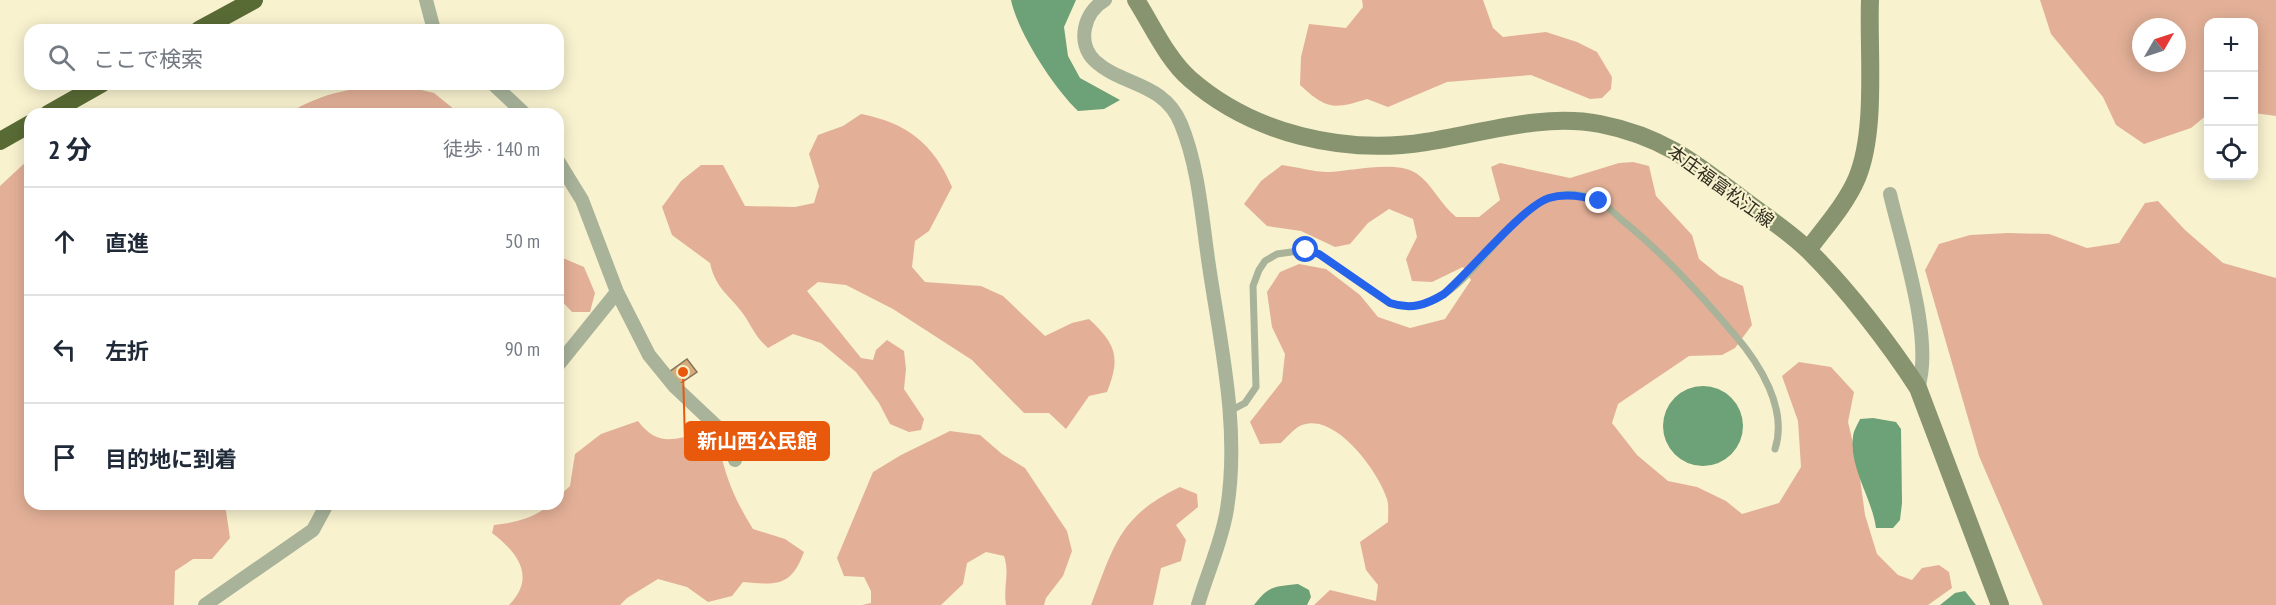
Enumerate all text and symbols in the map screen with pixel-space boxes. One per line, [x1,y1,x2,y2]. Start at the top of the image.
north arrow [2132,18,2186,72]
map controls [2204,18,2258,180]
button: + [2204,18,2258,72]
search box [24,24,564,90]
icon: search [45,41,78,74]
text: ここで検索 [93,45,203,73]
button: − [2204,72,2258,126]
button: locate [2204,126,2258,180]
text: 2 分 [48,133,92,166]
text: 徒歩 · 140 m [443,136,540,162]
street label: 本庄福富松江線 [1663,140,1779,232]
route end [1585,187,1611,213]
icon: ahead [48,225,81,258]
text: 50 m [505,228,540,254]
text: 直進 [105,229,149,257]
route start [1292,236,1318,262]
icon: left [48,333,81,366]
text: 90 m [505,336,540,362]
text: 左折 [105,337,149,365]
callout: 新山西公民館 [685,422,829,460]
text: 新山西公民館 [697,428,817,454]
icon: arrive [48,441,81,474]
text: 目的地に到着 [105,445,237,473]

